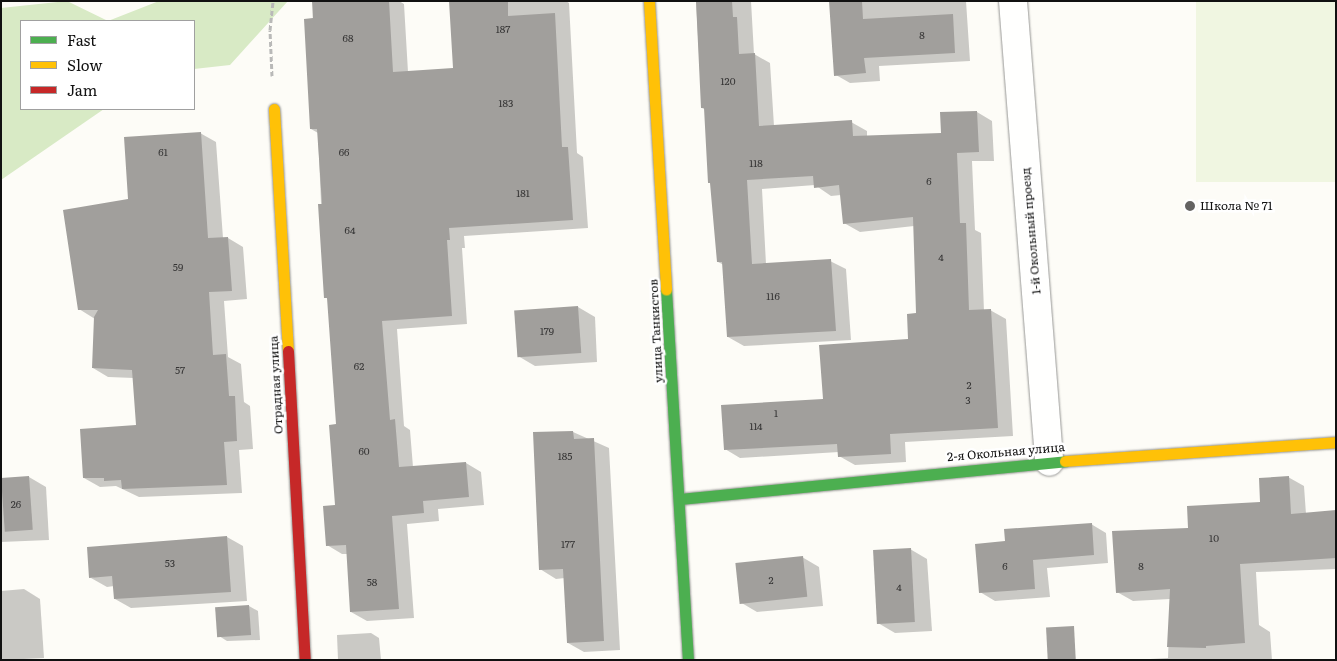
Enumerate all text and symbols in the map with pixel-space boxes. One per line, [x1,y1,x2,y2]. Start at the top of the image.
legend [20,20,195,110]
house number: 187 [496,23,510,35]
text: Fast [67,28,96,51]
house number: 8 [919,29,925,41]
house number: 68 [343,32,353,44]
text: Slow [67,53,102,76]
house number: 120 [721,75,735,87]
text: Jam [67,78,97,101]
house number: 183 [499,97,513,109]
house number: 61 [158,146,168,158]
house number: 66 [339,146,349,158]
house number: 118 [749,157,763,169]
street label: 1-й Окольный проезд [1018,167,1044,295]
house number: 6 [926,175,932,187]
house number: 181 [516,187,530,199]
place label: Школа № 71 [1200,199,1273,213]
marker: Школа № 71 [1184,200,1196,212]
house number: 64 [345,224,355,236]
house number: 4 [938,251,944,263]
house number: 59 [173,261,183,273]
street label: улица Танкистов [646,279,666,383]
house number: 116 [766,290,780,302]
house number: 179 [540,325,554,337]
street label: Отрадная улица [266,336,286,434]
house number: 62 [354,360,364,372]
house number: 57 [175,364,185,376]
house number: 2 [966,379,972,391]
house number: 3 [965,394,971,406]
house number: 1 [774,407,778,419]
house number: 114 [749,420,763,432]
street label: 2-я Окольная улица [947,440,1065,464]
house number: 60 [358,445,370,457]
house number: 185 [558,450,572,462]
house number: 26 [11,498,21,510]
house number: 10 [1209,532,1219,544]
house number: 177 [561,538,575,550]
house number: 53 [165,557,175,569]
house number: 6 [1002,560,1008,572]
house number: 8 [1138,560,1144,572]
house number: 2 [768,574,774,586]
house number: 58 [367,576,377,588]
house number: 4 [896,581,902,593]

